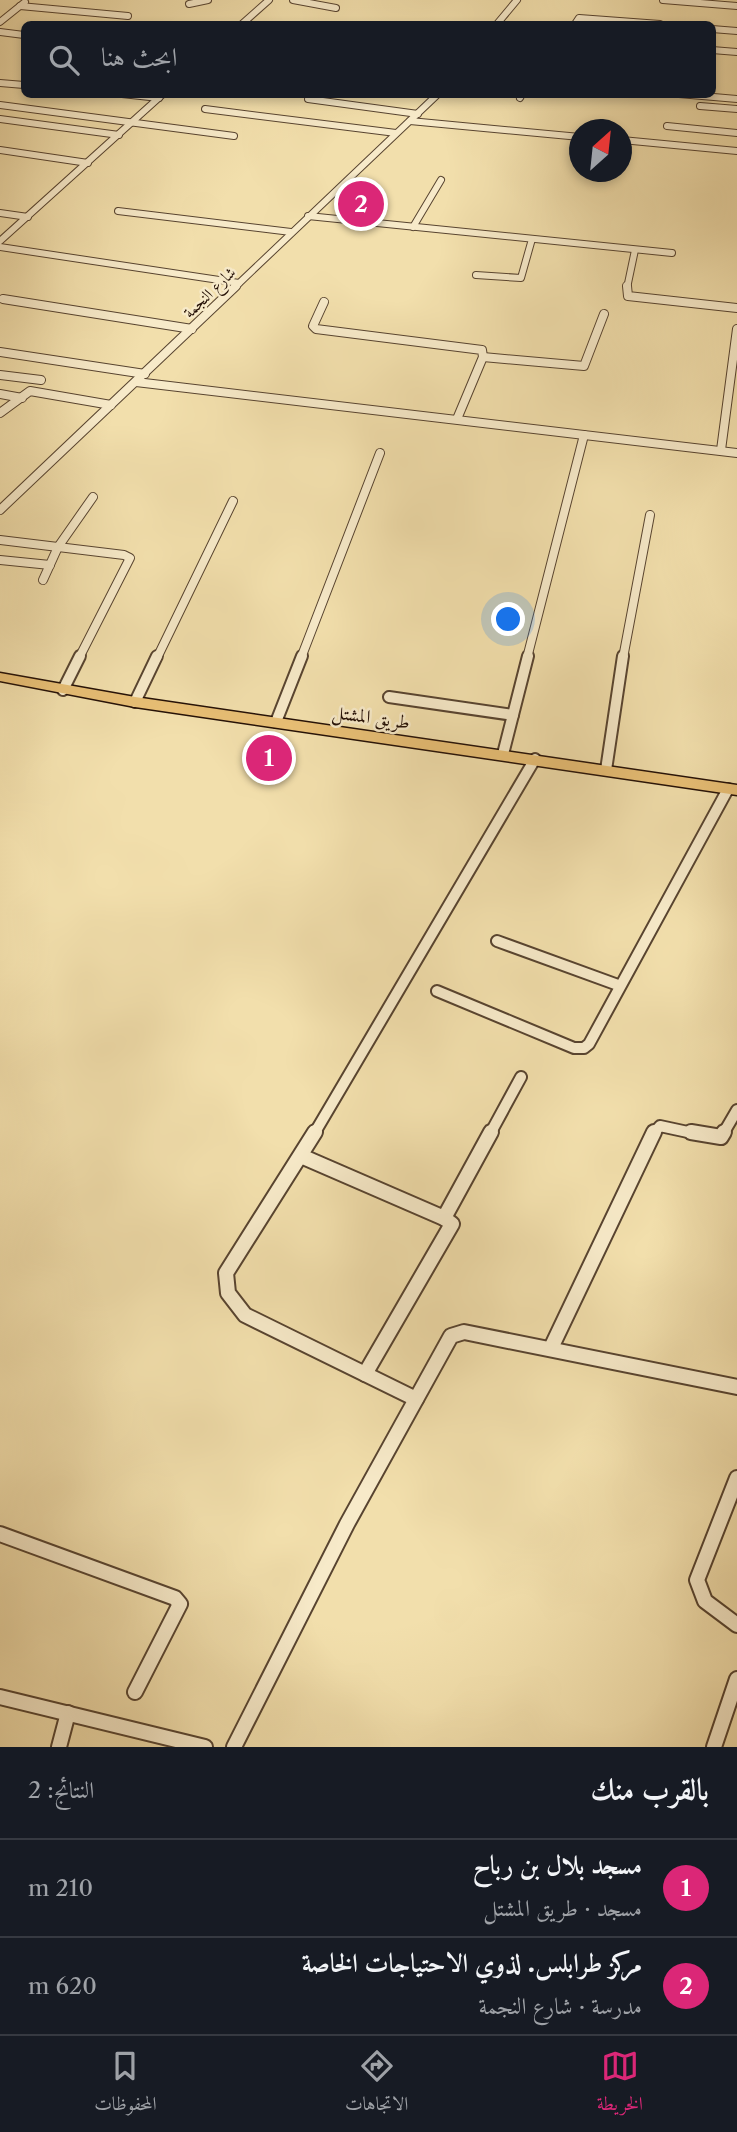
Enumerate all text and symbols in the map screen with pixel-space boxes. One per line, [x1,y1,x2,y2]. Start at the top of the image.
search box [21,21,716,98]
icon: search [45,41,83,79]
text: ابحث هنا [101,41,177,73]
north arrow [569,119,632,182]
pin: 2 [338,178,384,230]
street label: شارع النجمة [179,262,242,325]
your location [491,602,525,636]
street label: طريق المشتل [330,700,411,736]
pin: 1 [246,732,292,784]
text: بالقرب منك [591,1771,709,1808]
text: النتائج: 2 [28,1776,94,1804]
text: مسجد بلال بن رباح [473,1849,642,1881]
text: 210 m [28,1874,93,1902]
text: 1 [681,1874,691,1902]
text: مسجد · طريق المشتل [483,1894,642,1922]
text: مركز طرابلس. لذوي الاحتياجات الخاصة [302,1947,642,1979]
text: 620 m [28,1972,97,2000]
text: 2 [679,1972,693,2000]
text: مدرسة · شارع النجمة [478,1992,642,2020]
tab: المحفوظات [94,2047,157,2122]
tab: الاتجاهات [345,2047,408,2122]
tab: الخريطة [597,2047,643,2122]

